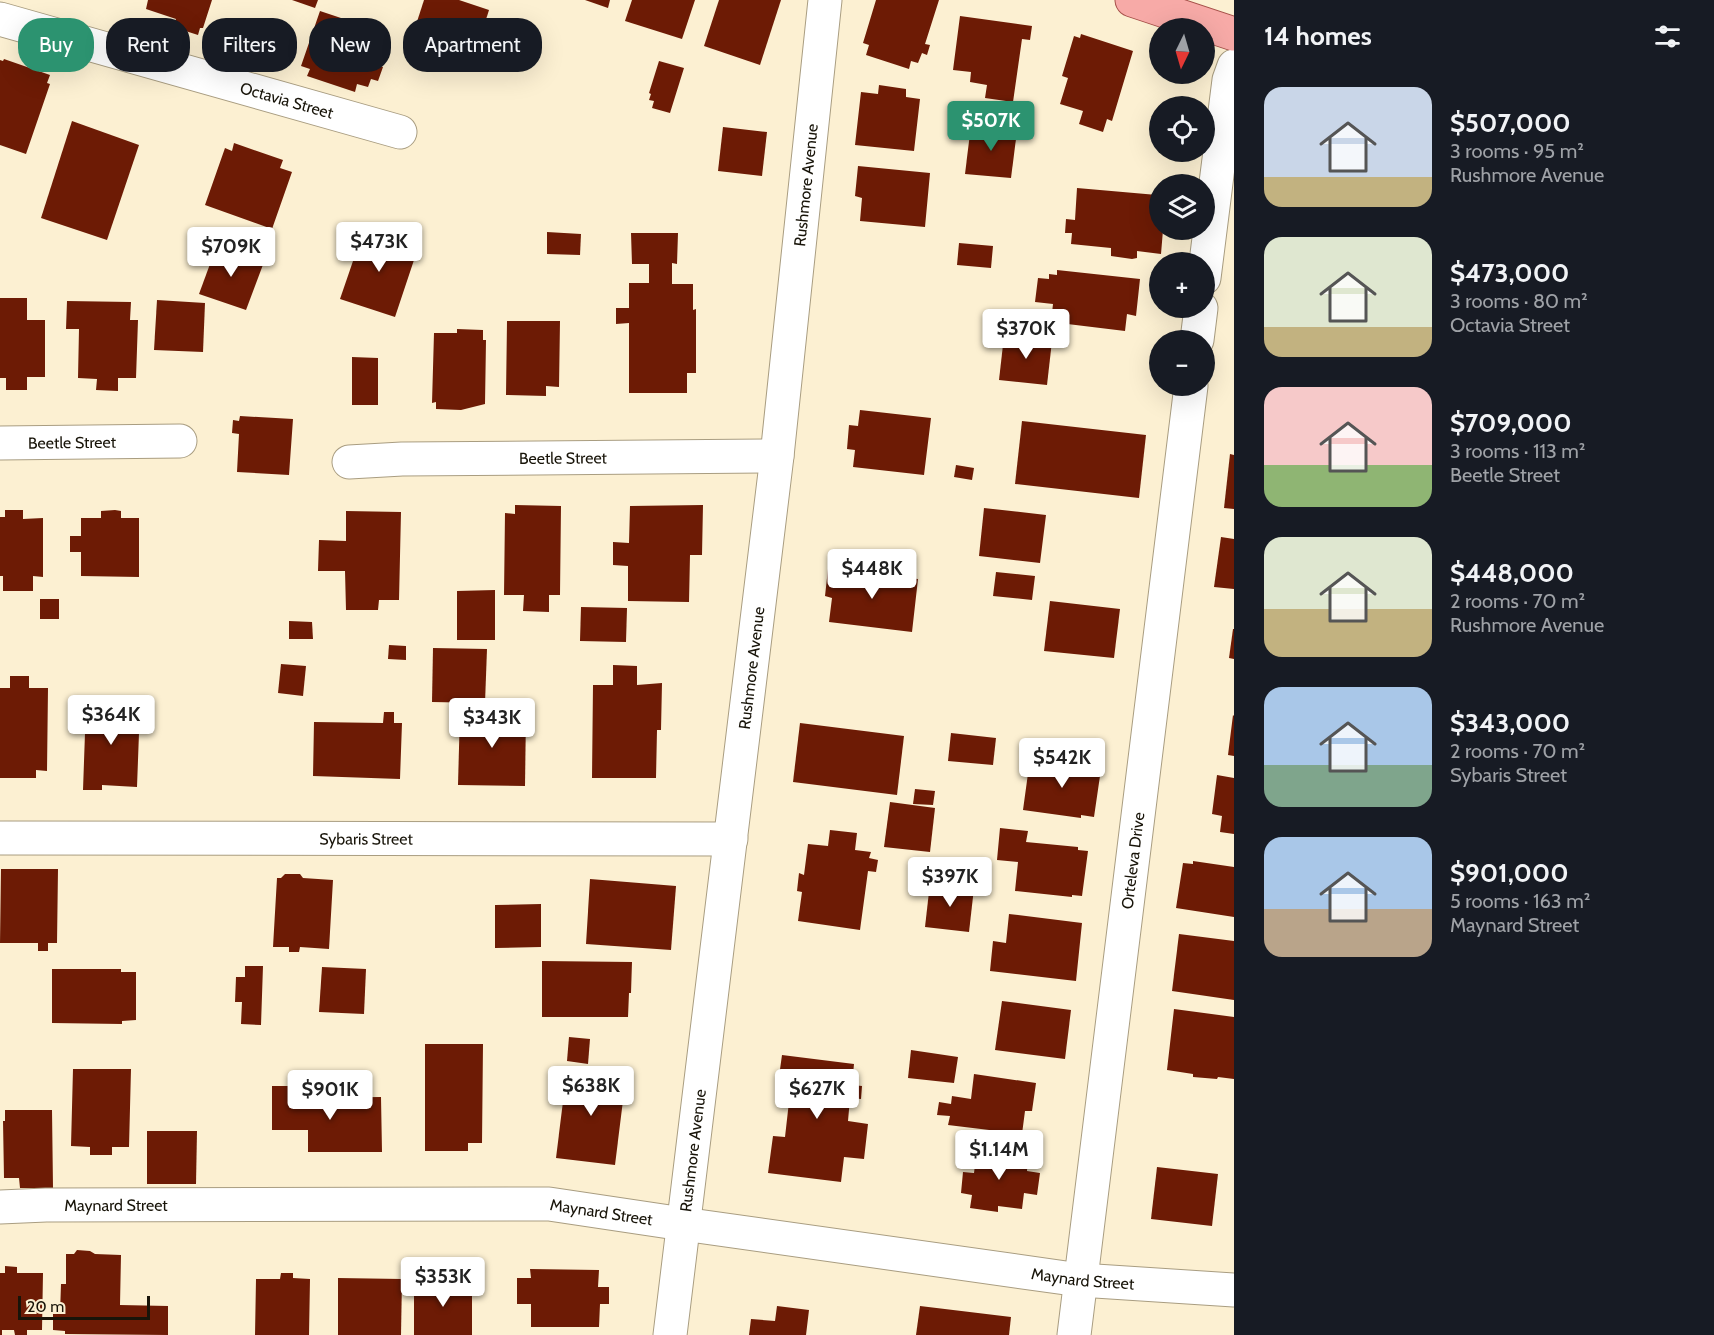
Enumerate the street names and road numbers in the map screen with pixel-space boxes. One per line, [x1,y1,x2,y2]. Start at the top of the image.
street label: Octavia Street [238,78,336,123]
street label: Rushmore Avenue [790,123,822,247]
street label: Beetle Street [28,433,117,453]
street label: Beetle Street [519,448,608,468]
street label: Rushmore Avenue [735,606,769,730]
street label: Orteleva Drive [1118,811,1148,910]
street label: Sybaris Street [319,829,413,849]
street label: Rushmore Avenue [676,1088,710,1213]
street label: Maynard Street [549,1195,655,1229]
street label: Maynard Street [64,1196,168,1215]
street label: Maynard Street [1030,1264,1135,1294]

